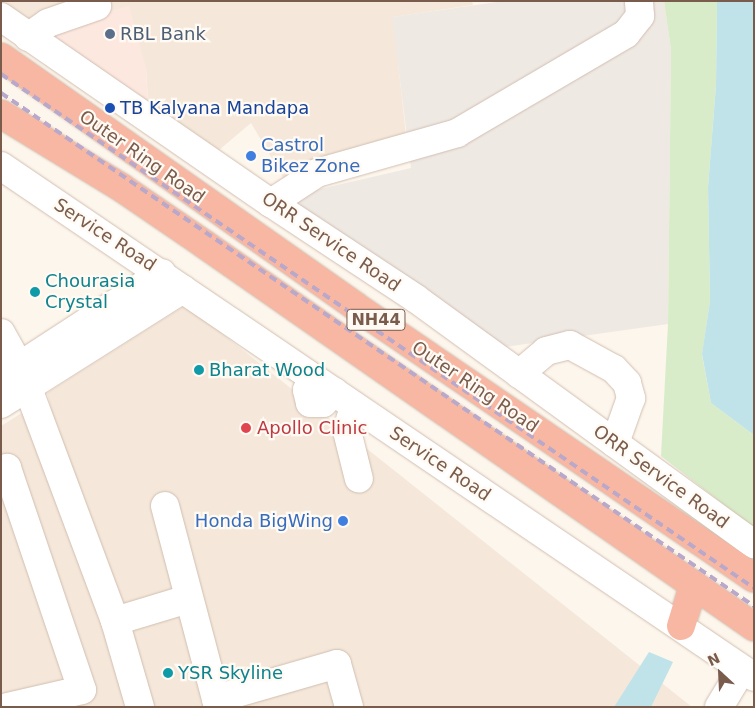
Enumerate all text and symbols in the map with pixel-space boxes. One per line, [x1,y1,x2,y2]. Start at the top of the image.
place label: RBL Bank [120,23,206,45]
marker: RBL Bank [104,28,116,40]
place label: TB Kalyana Mandapa [120,97,309,119]
marker: TB Kalyana Mandapa [104,102,116,114]
street label: Outer Ring Road [75,106,209,208]
place label: Castrol Bikez Zone [261,135,360,178]
marker: Castrol Bikez Zone [245,150,257,162]
street label: ORR Service Road [258,188,404,296]
street label: Service Road [50,194,160,276]
place label: Chourasia Crystal [45,271,135,314]
marker: Chourasia Crystal [29,286,41,298]
road number: NH44 [346,306,406,334]
street label: Outer Ring Road [408,337,542,437]
place label: Bharat Wood [209,359,325,381]
marker: Bharat Wood [193,364,205,376]
place label: Apollo Clinic [257,417,367,439]
marker: Apollo Clinic [239,421,253,435]
street label: ORR Service Road [589,421,733,533]
street label: Service Road [385,422,495,506]
place label: Honda BigWing [195,510,333,532]
marker: Honda BigWing [337,515,349,527]
north arrow [695,648,745,698]
text: N [705,650,722,669]
place label: YSR Skyline [178,662,283,684]
marker: YSR Skyline [162,667,174,679]

